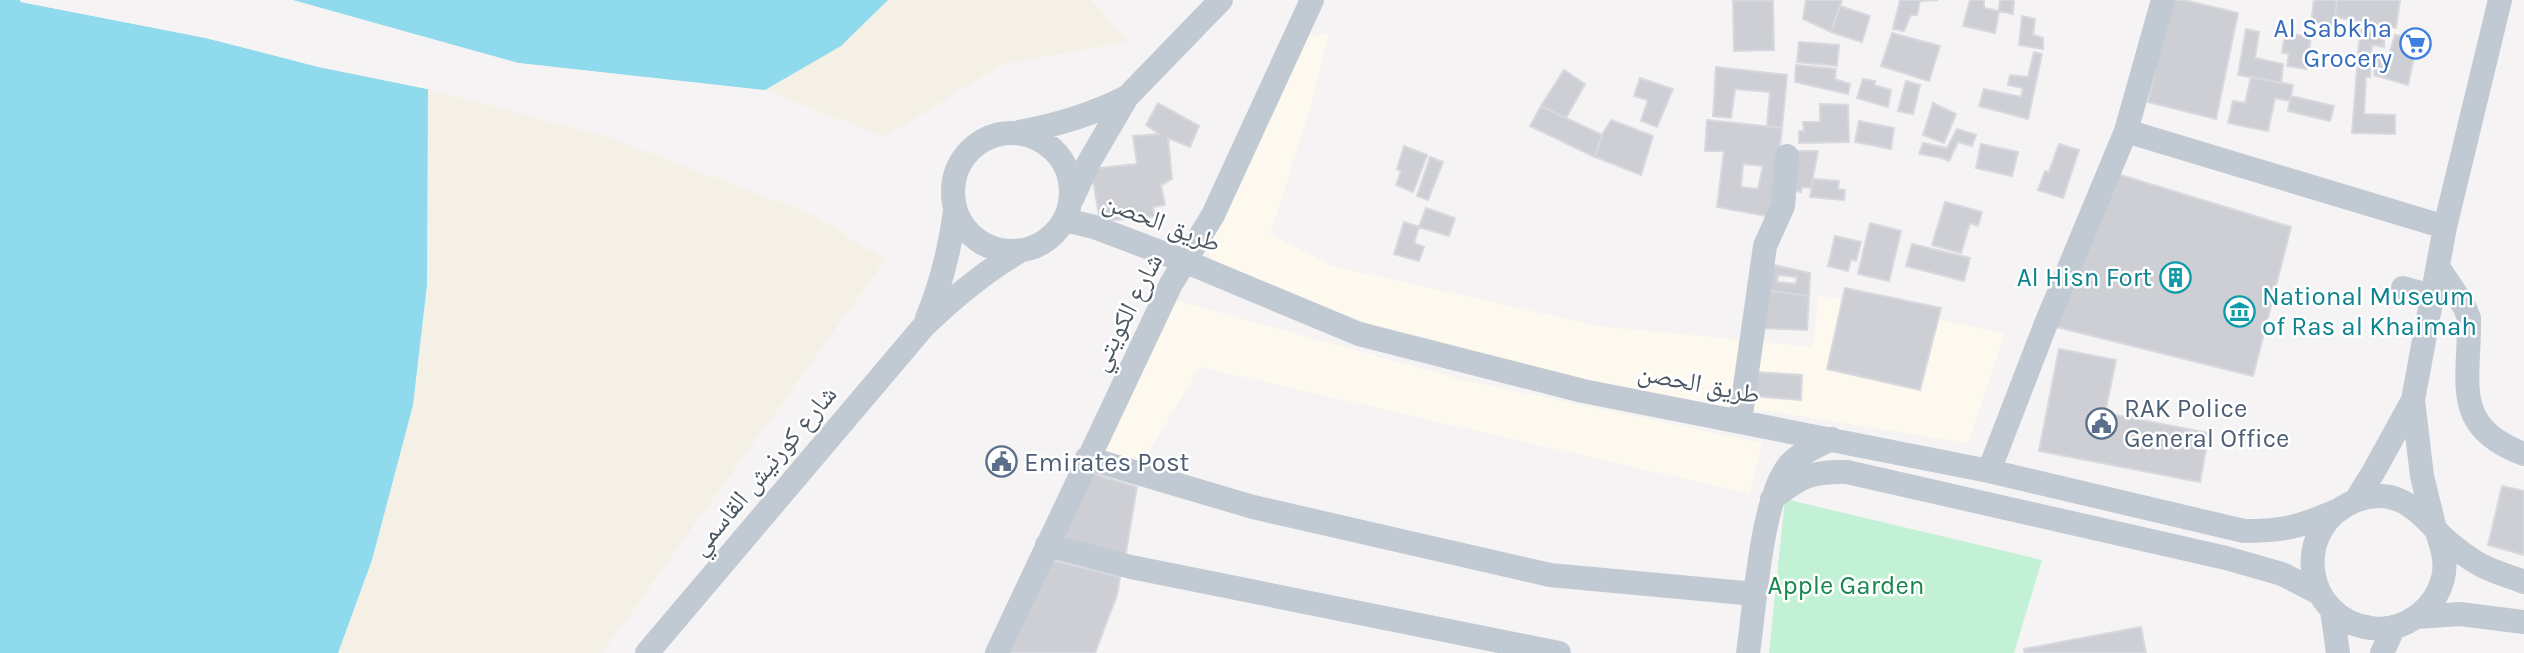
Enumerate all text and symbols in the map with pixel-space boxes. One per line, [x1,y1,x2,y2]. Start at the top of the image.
place label: Al Sabkha Grocery [2274,13,2392,74]
supermarket icon: Al Sabkha Grocery [2398,26,2432,60]
street label: طريق الحصن [1098,186,1225,259]
street label: شارع الكويتي [1084,248,1173,378]
building icon: Al Hisn Fort [2158,260,2192,294]
place label: Al Hisn Fort [2017,262,2152,293]
place label: National Museum of Ras al Khaimah [2262,281,2477,342]
museum icon: National Museum of Ras al Khaimah [2222,294,2256,328]
street label: طريق الحصن [1635,356,1763,411]
street label: شارع كورنيش القاسمي [683,379,847,564]
place label: RAK Police General Office [2124,393,2289,454]
public building icon: RAK Police General Office [2084,406,2118,440]
public building icon: Emirates Post [984,445,1018,479]
place label: Emirates Post [1024,447,1190,478]
park label: Apple Garden [1767,570,1925,601]

